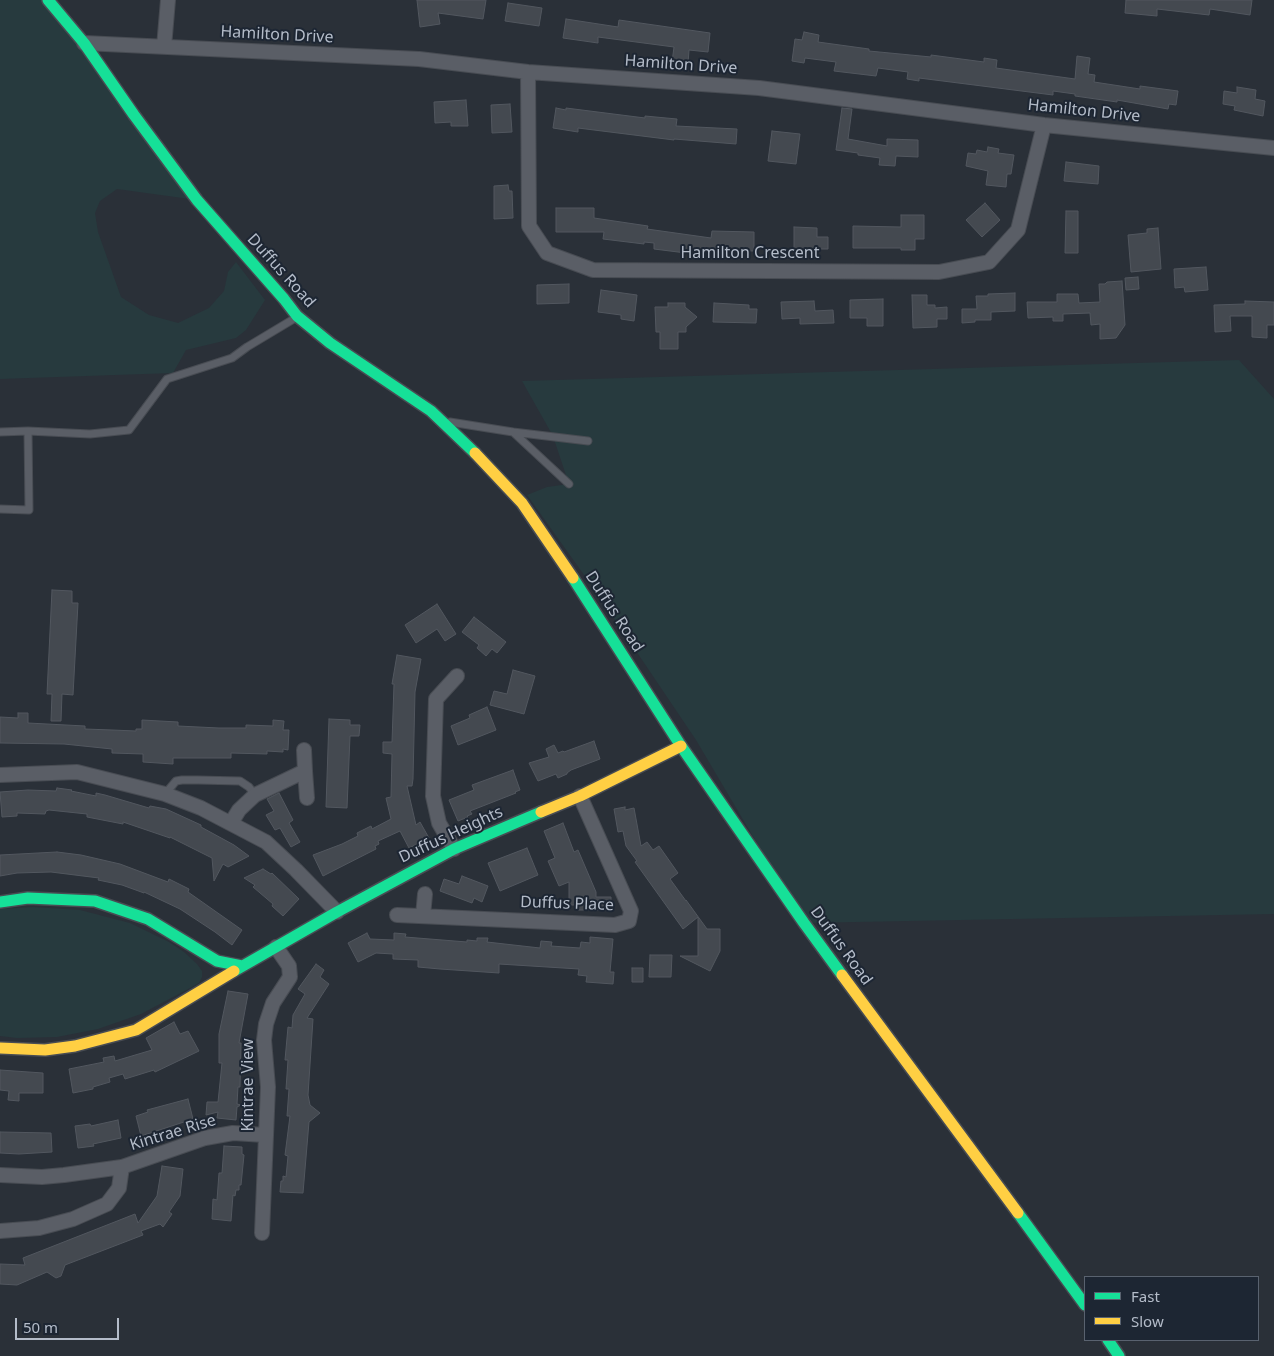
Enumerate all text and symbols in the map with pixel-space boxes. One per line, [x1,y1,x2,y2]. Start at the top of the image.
street label: Hamilton Drive [220,22,334,48]
street label: Hamilton Drive [624,51,738,79]
street label: Hamilton Drive [1027,96,1141,126]
street label: Duffus Road [243,230,319,312]
street label: Hamilton Crescent [680,243,820,263]
street label: Duffus Road [581,568,647,656]
street label: Duffus Heights [396,803,506,867]
street label: Duffus Place [520,893,614,915]
street label: Duffus Road [806,903,876,989]
street label: Kintrae View [238,1038,258,1132]
street label: Kintrae Rise [128,1111,218,1155]
legend [1084,1276,1259,1341]
text: Fast [1131,1286,1160,1306]
scale bar [18,1308,121,1340]
text: Slow [1131,1311,1164,1331]
text: 50 m [23,1317,58,1337]

